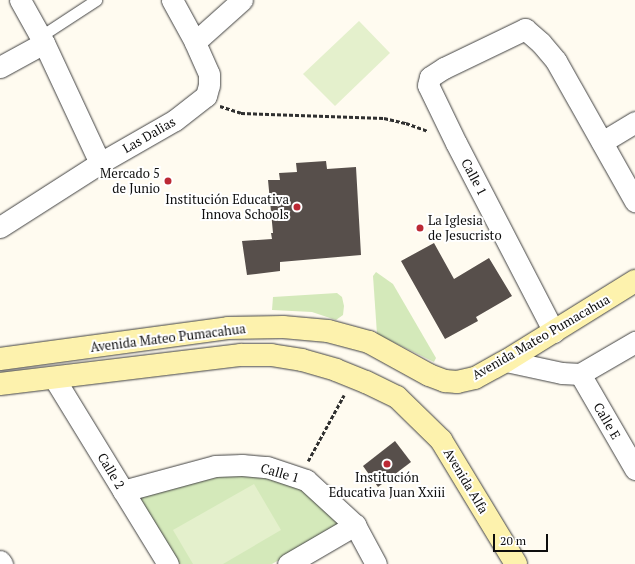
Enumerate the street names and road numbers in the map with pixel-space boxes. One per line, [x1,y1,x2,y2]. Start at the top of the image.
street label: Las Dalias [120,114,178,156]
street label: Calle 1 [458,156,490,198]
street label: Avenida Mateo Pumacahua [469,291,613,383]
street label: Avenida Mateo Pumacahua [90,321,246,355]
street label: Calle E [590,400,624,442]
street label: Avenida Alfa [440,446,492,516]
street label: Calle 2 [94,450,128,492]
street label: Calle 1 [259,460,301,486]

